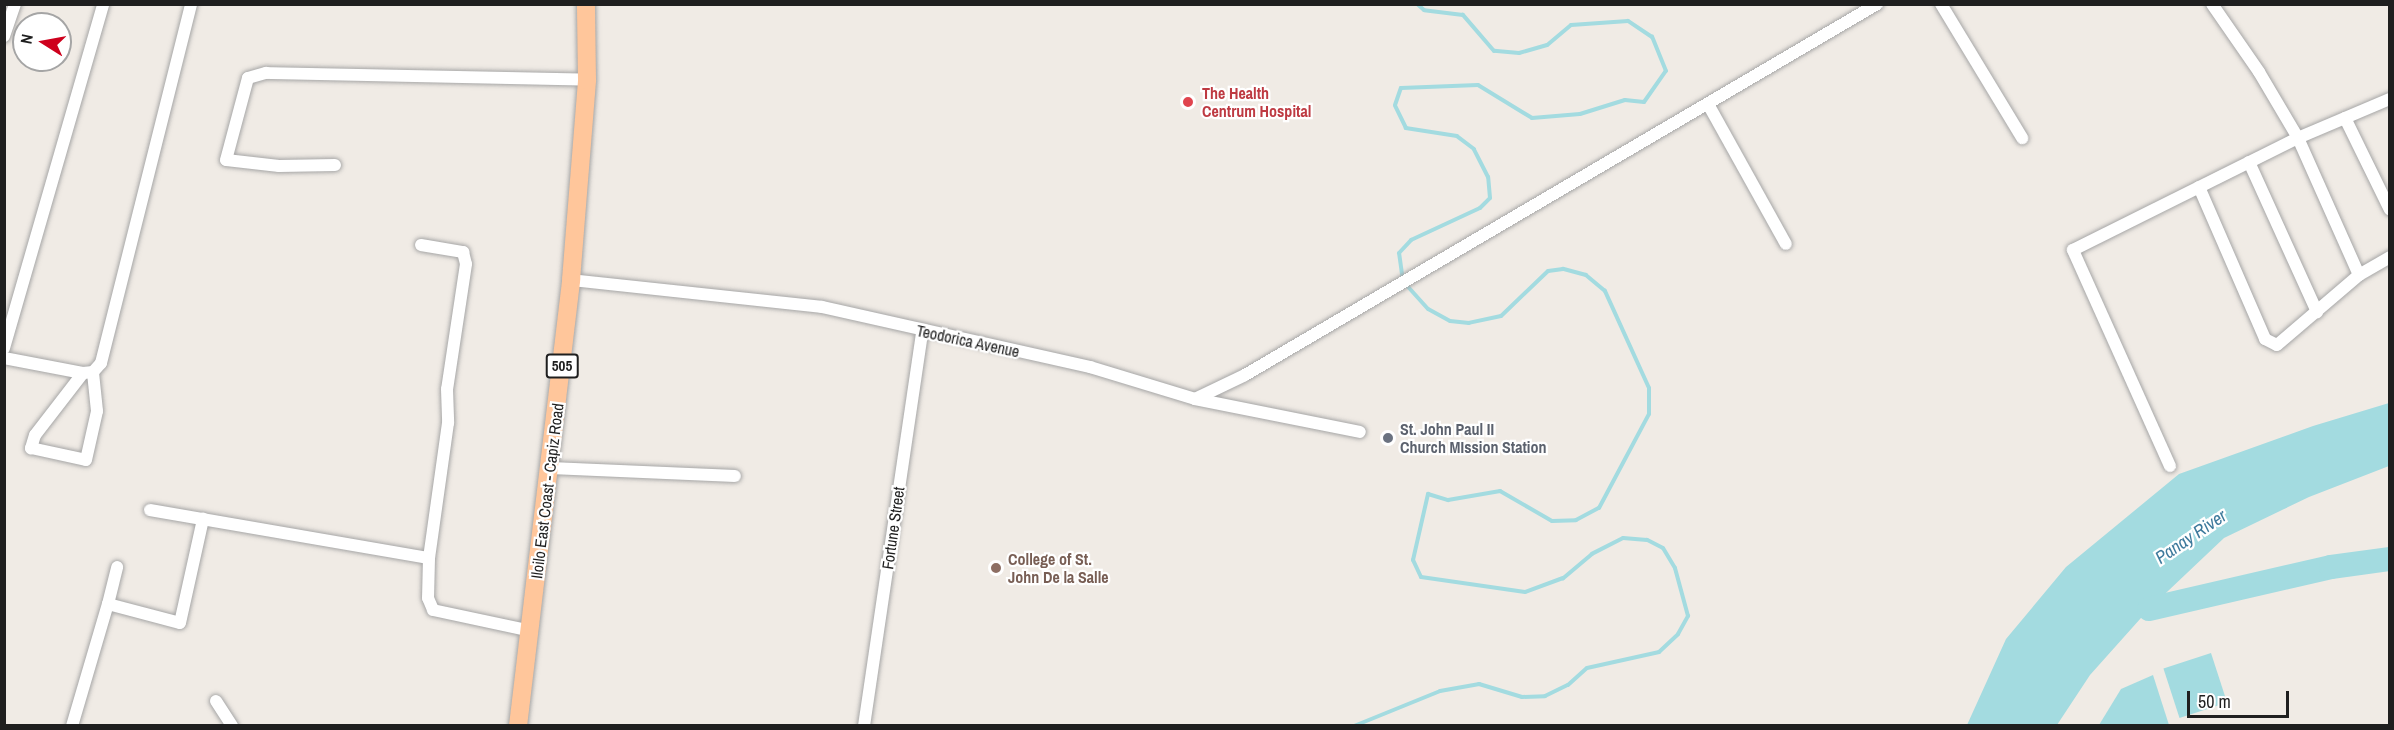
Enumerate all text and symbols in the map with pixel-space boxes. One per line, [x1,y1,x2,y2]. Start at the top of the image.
north arrow [12,12,72,72]
text: N [15,32,38,46]
place label: The Health Centrum Hospital [1202,83,1311,121]
marker: The Health Centrum Hospital [1179,93,1197,111]
street label: Teodorica Avenue [914,321,1022,361]
road number: 505 [546,354,578,378]
street label: Iloilo East Coast - Capiz Road [527,402,567,580]
place label: St. John Paul II Church MIssion Station [1400,419,1547,457]
marker: St. John Paul II Church MIssion Station [1381,431,1395,445]
street label: Fortune Street [878,485,908,571]
water label: Panay River [2151,505,2231,569]
place label: College of St. John De la Salle [1008,549,1109,587]
marker: College of St. John De la Salle [989,561,1003,575]
scale bar [2190,679,2292,717]
text: 50 m [2198,689,2231,714]

